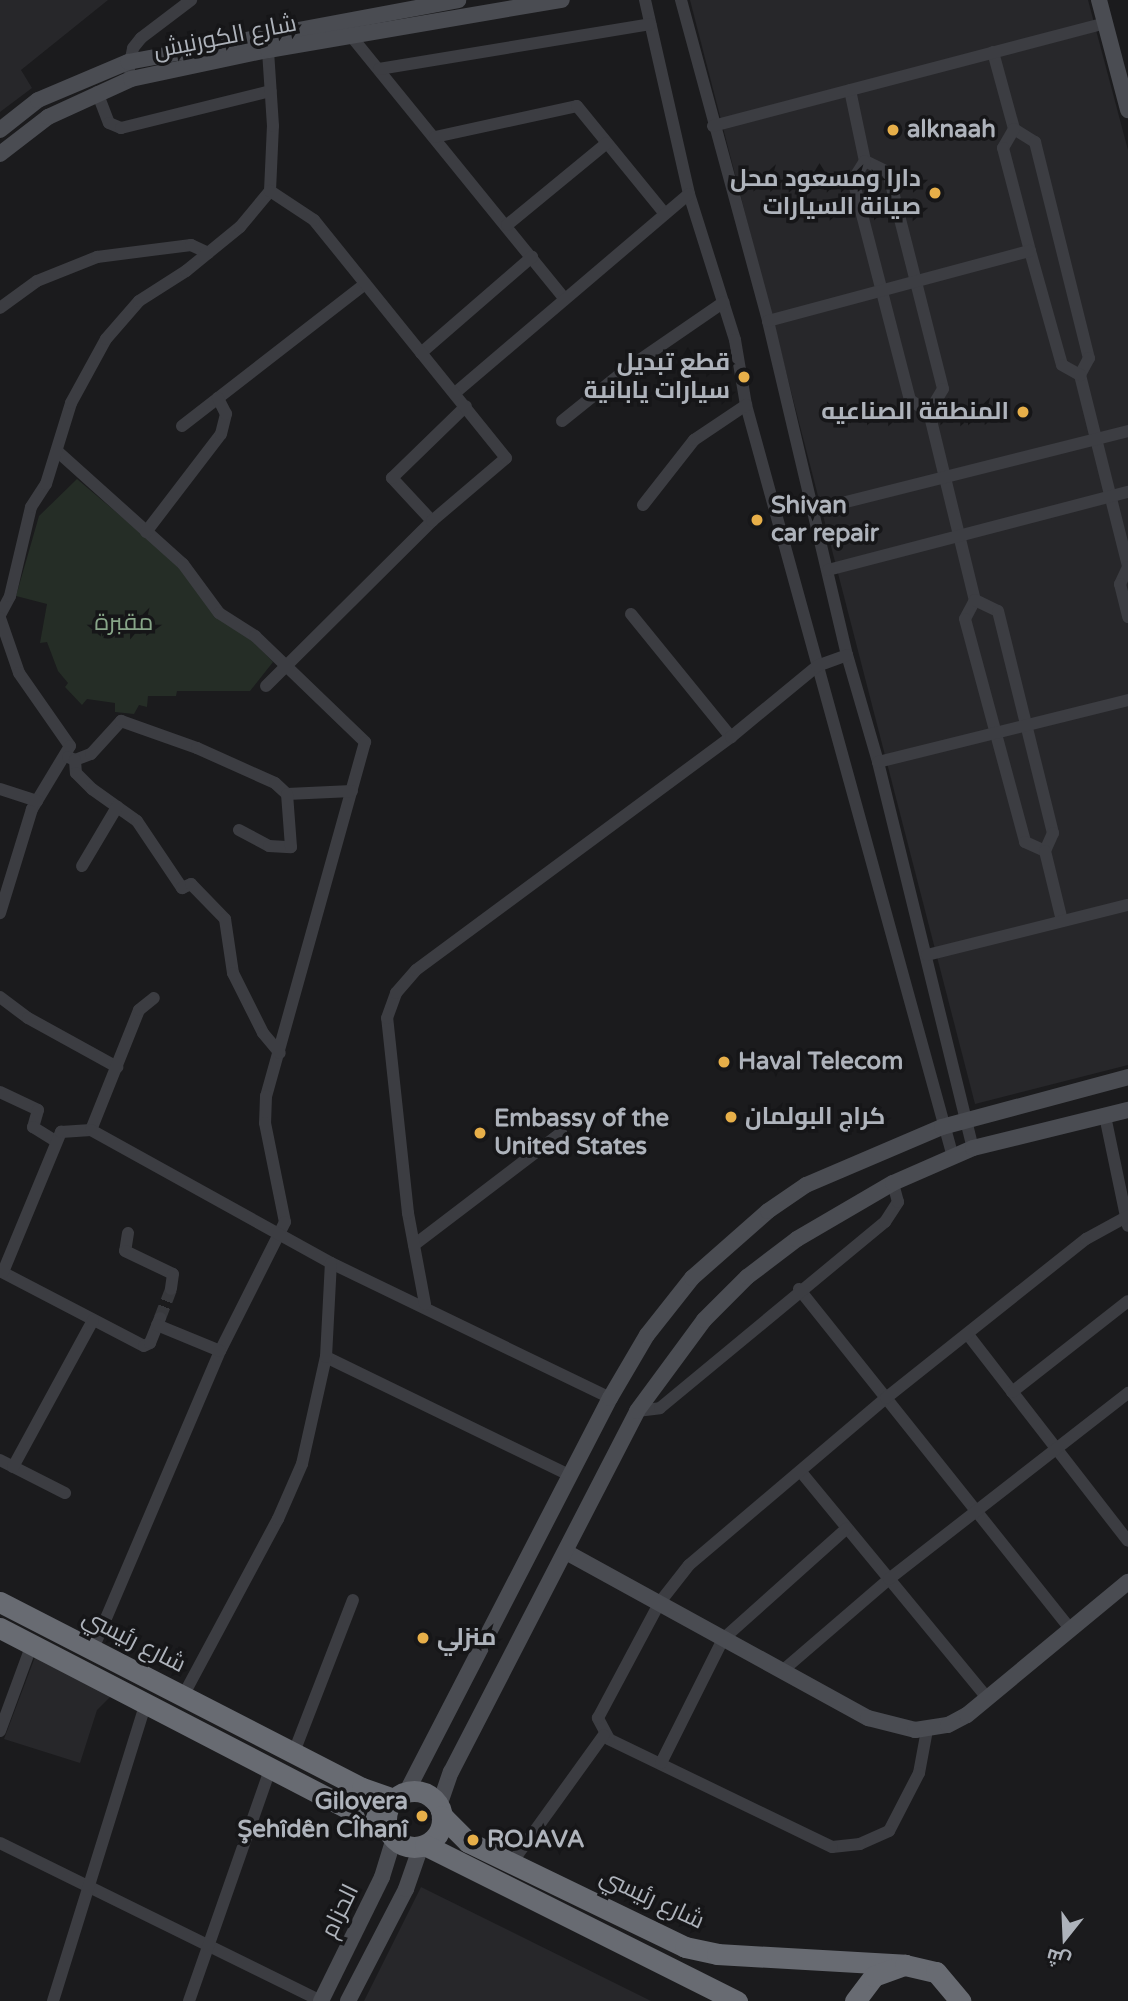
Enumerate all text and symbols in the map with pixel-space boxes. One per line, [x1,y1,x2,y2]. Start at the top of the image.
street label: شارع الكورنيش [151,9,299,65]
place label: alknaah [907,116,996,144]
marker: alknaah [885,122,901,138]
place label: دارا ومسعود محل صيانة السيارات [730,165,921,221]
marker: دارا ومسعود محل صيانة السيارات [927,185,943,201]
place label: قطع تبديل سيارات يابانية [584,349,730,405]
marker: قطع تبديل سيارات يابانية [736,369,752,385]
place label: المنطقة الصناعيه [821,398,1009,426]
marker: المنطقة الصناعيه [1015,404,1031,420]
place label: Shivan car repair [771,492,879,548]
marker: Shivan car repair [749,512,765,528]
park label: مقبرة [94,609,154,637]
place label: Haval Telecom [738,1048,903,1076]
marker: Haval Telecom [716,1054,732,1070]
place label: كراج البولمان [745,1103,885,1131]
place label: Embassy of the United States [494,1105,669,1161]
marker: كراج البولمان [723,1109,739,1125]
marker: Embassy of the United States [472,1125,488,1141]
street label: شارع رئيسي [78,1603,190,1679]
place label: منزلي [437,1624,496,1652]
marker: منزلي [415,1630,431,1646]
place label: Gilovera Şehîdên CÎhanî [237,1788,408,1844]
marker: Gilovera Şehîdên CÎhanî [414,1808,430,1824]
place label: ROJAVA [487,1826,585,1854]
marker: ROJAVA [465,1832,481,1848]
street label: شارع رئيسي [595,1862,709,1936]
street label: الحزام [315,1879,365,1943]
north arrow [1030,1903,1100,1973]
text: ش [1044,1944,1074,1972]

